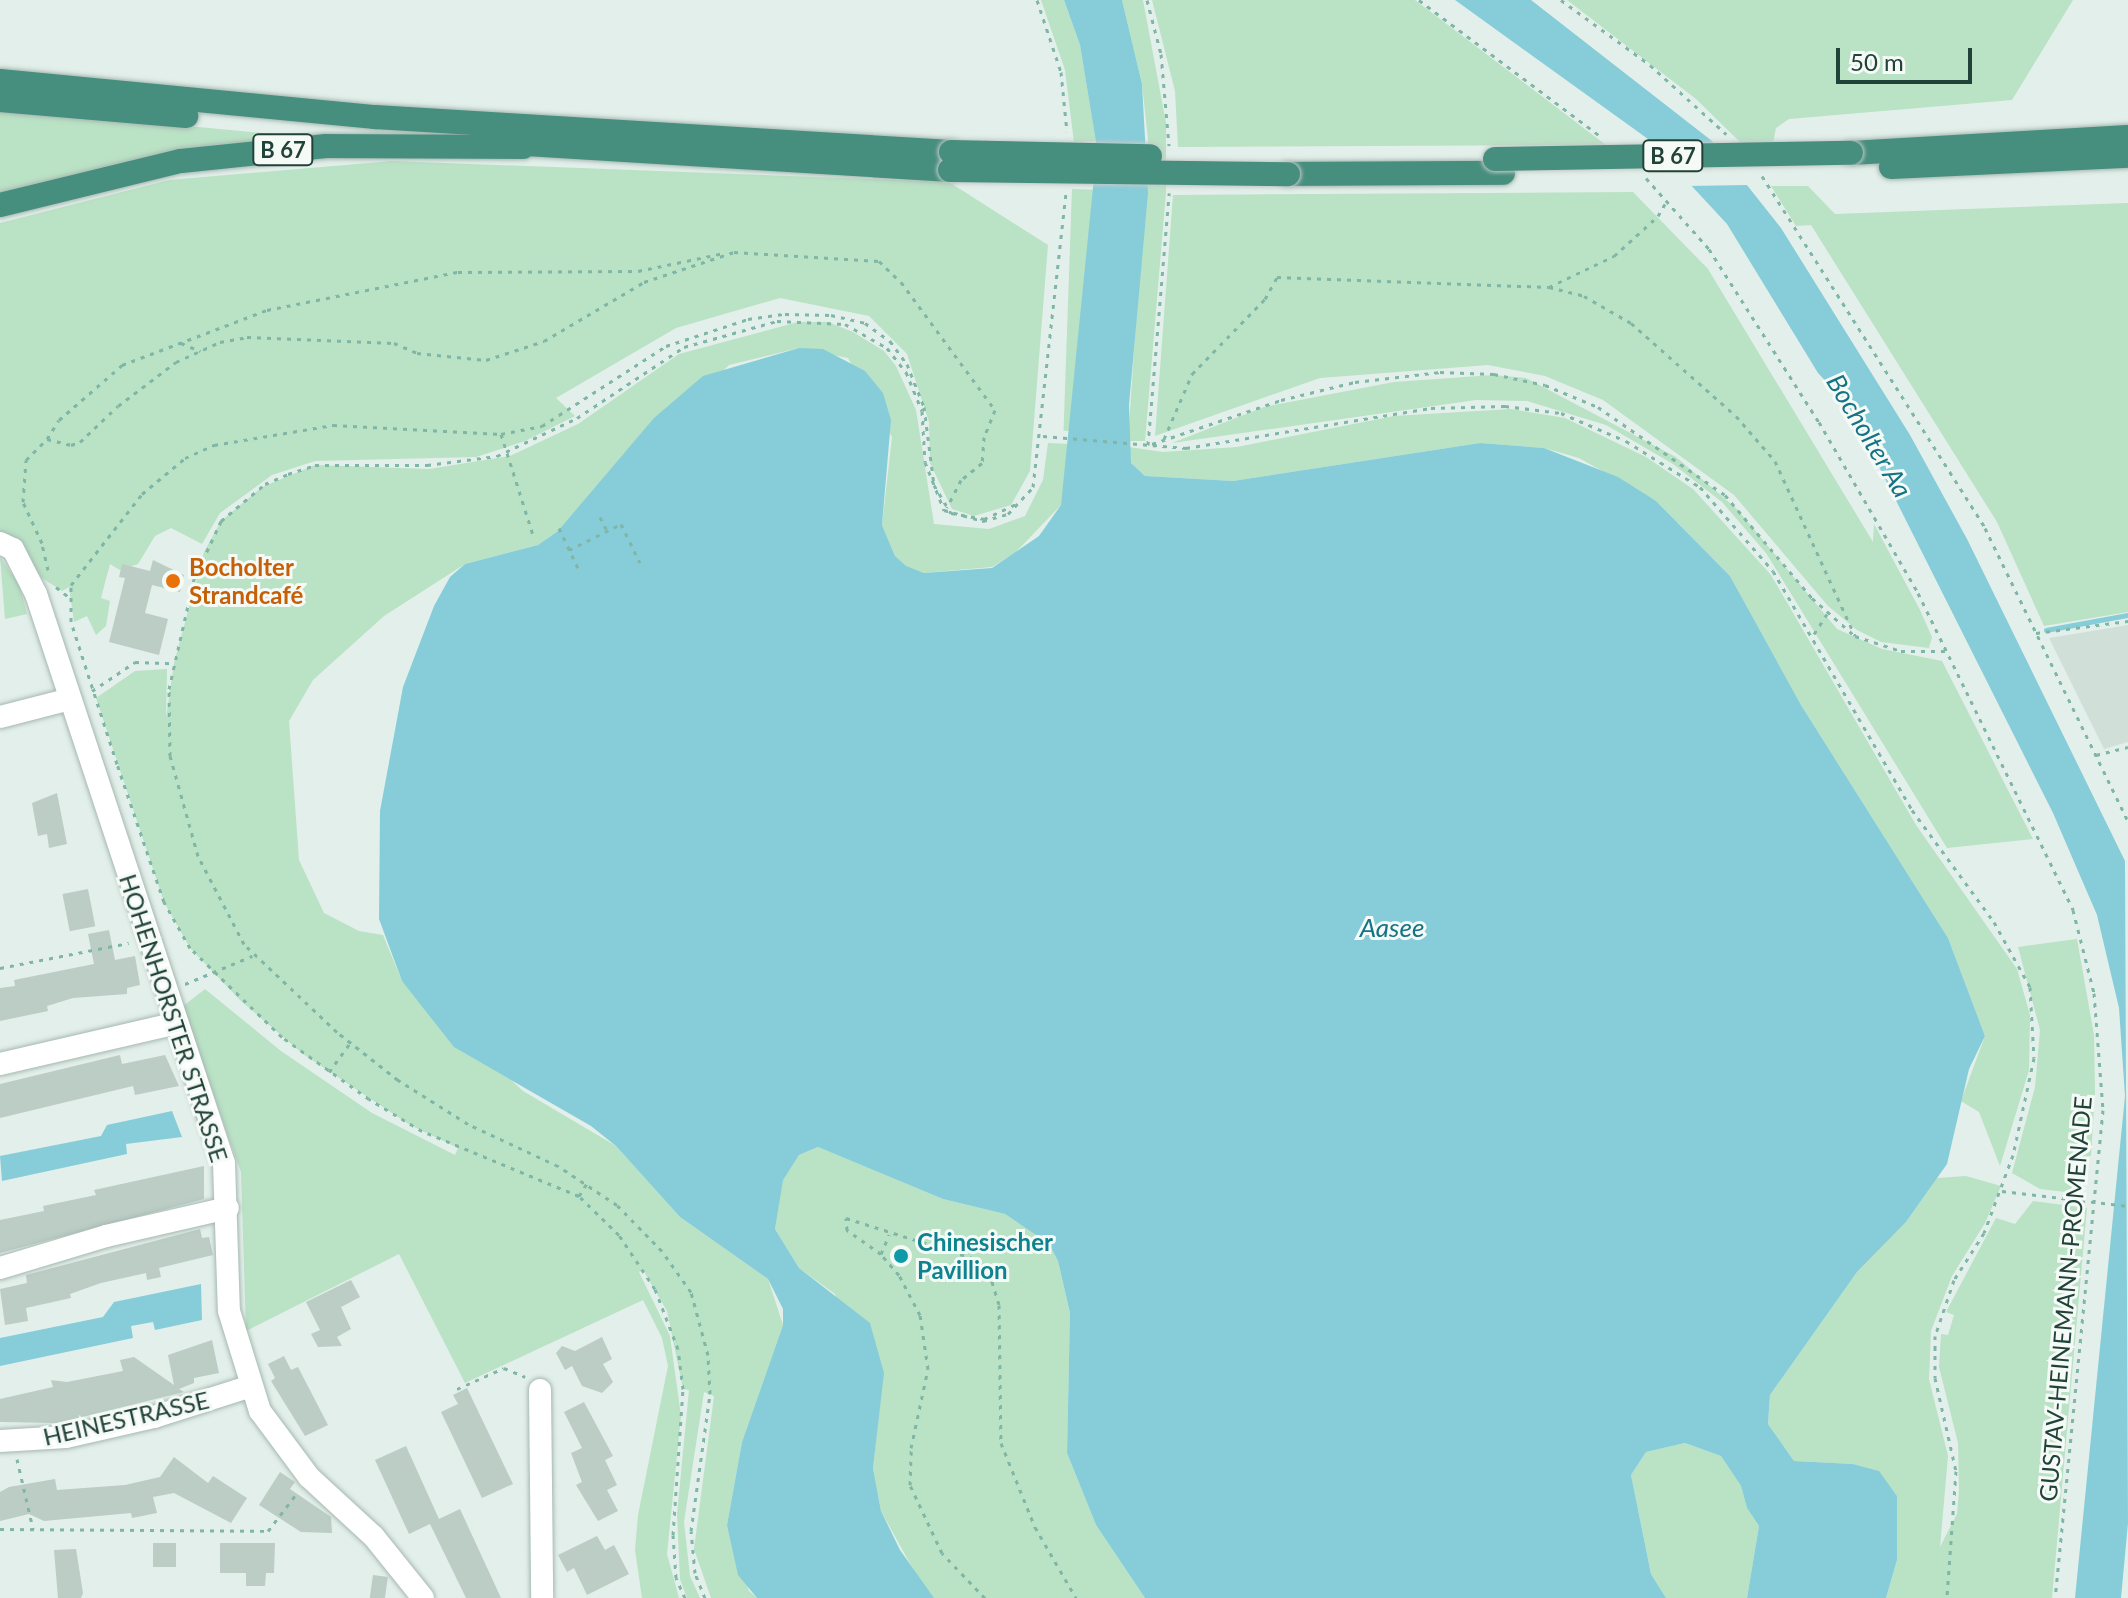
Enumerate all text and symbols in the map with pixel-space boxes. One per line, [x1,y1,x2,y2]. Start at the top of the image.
scale bar [1840,32,1976,82]
text: 50 m [1850,47,1904,76]
road number: B 67 [251,132,315,168]
road number: B 67 [1641,138,1705,174]
water label: Bocholter Aa [1820,368,1918,504]
place label: Bocholter Strandcafé [189,553,303,609]
marker: Bocholter Strandcafé [164,572,182,590]
street label: HOHENHORSTER STRASSE [114,870,234,1166]
water label: Aasee [1360,912,1424,944]
street label: GUSTAV-HEINEMANN-PROMENADE [2033,1095,2097,1503]
place label: Chinesischer Pavillion [917,1228,1053,1284]
marker: Chinesischer Pavillion [892,1247,910,1265]
street label: HEINESTRASSE [40,1385,212,1451]

